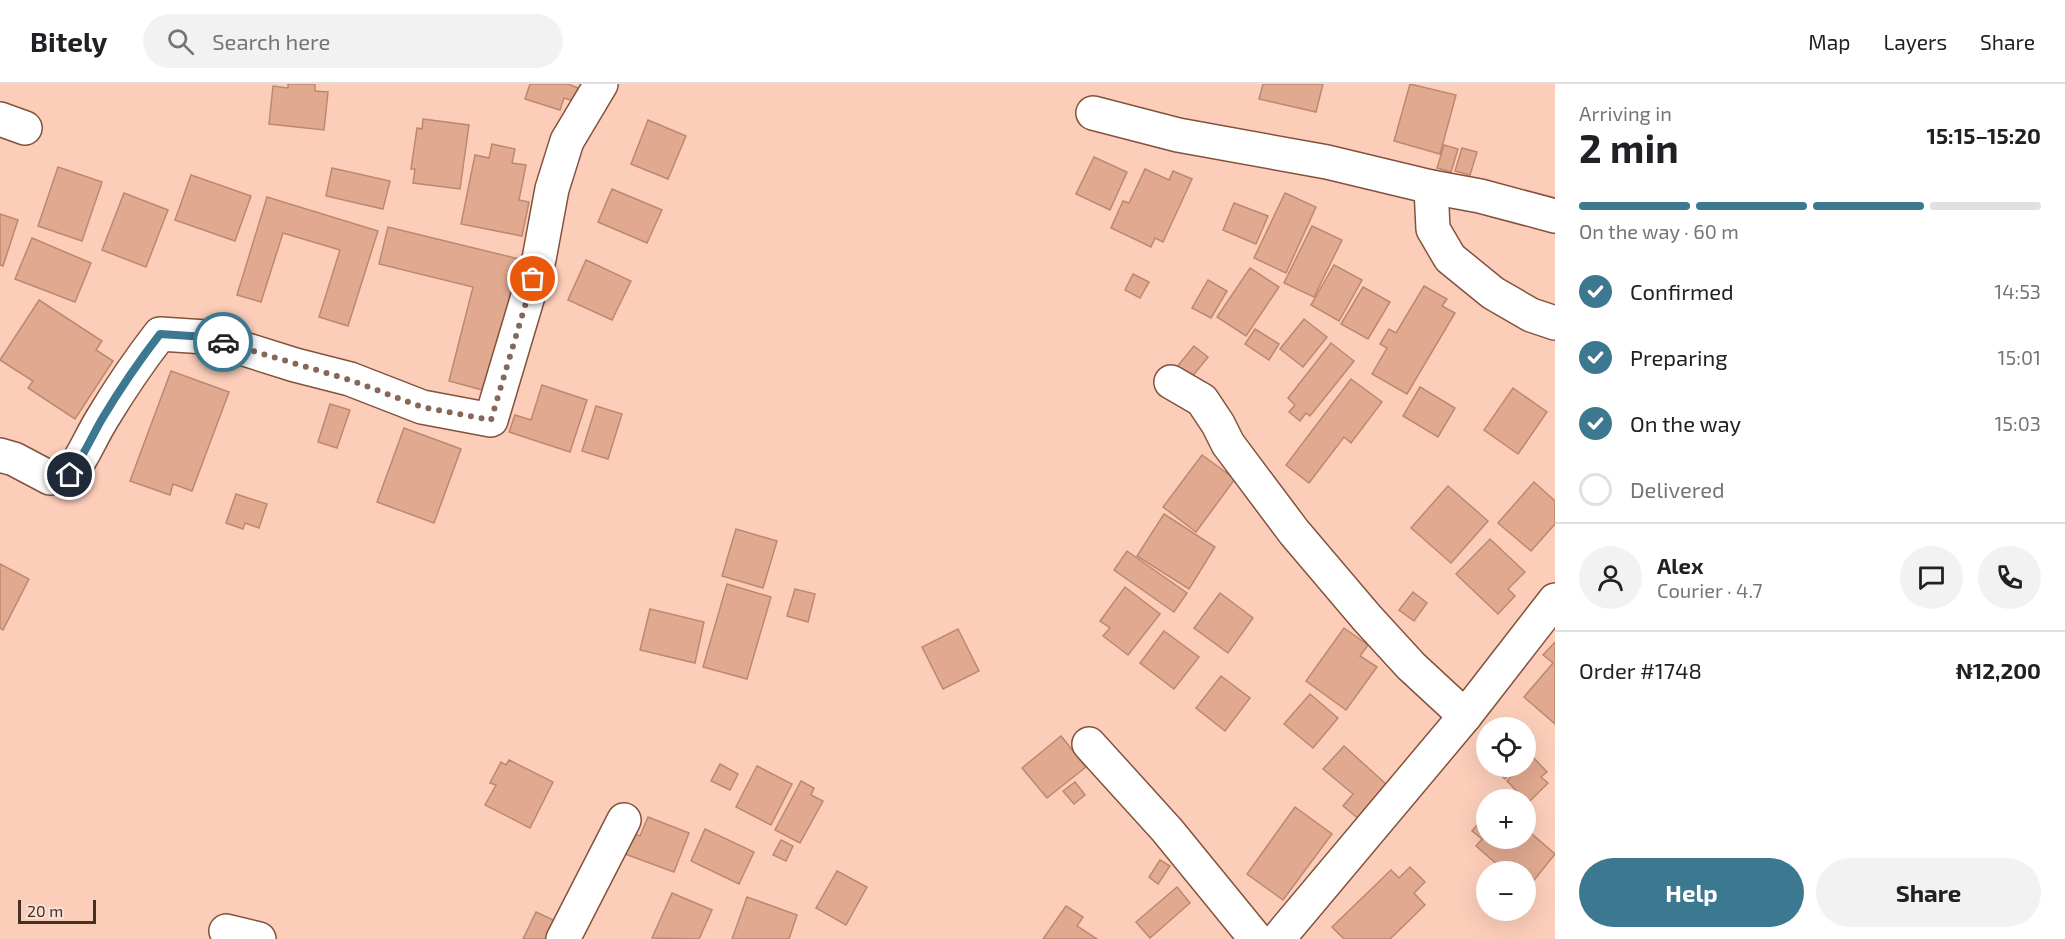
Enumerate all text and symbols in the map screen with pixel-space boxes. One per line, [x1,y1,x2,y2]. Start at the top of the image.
search box [143,14,563,68]
text: Bitely [30,24,107,58]
icon: search [164,25,197,58]
text: Search here [212,28,330,54]
text: Map [1808,29,1850,54]
text: Layers [1883,29,1947,54]
text: Share [1980,29,2035,54]
text: Arriving in [1579,101,1672,125]
text: 15:15–15:20 [1926,122,2041,148]
text: 2 min [1579,124,1679,171]
text: On the way · 60 m [1579,219,1739,243]
pin [507,253,558,304]
icon: bag [516,262,549,295]
icon: check [1579,275,1612,308]
text: Confirmed [1630,278,1734,304]
text: 14:53 [1994,279,2041,303]
courier [193,312,253,372]
icon: car [207,326,240,359]
icon: check [1579,341,1612,374]
text: Preparing [1630,344,1728,370]
text: 15:01 [1998,345,2041,369]
icon: check [1579,407,1612,440]
text: On the way [1630,410,1741,436]
text: 15:03 [1994,411,2041,435]
pin [44,449,95,500]
icon: home [53,458,86,491]
text: Delivered [1630,476,1725,502]
button: person [1579,546,1642,609]
button: chat [1900,546,1963,609]
button: phone [1978,546,2041,609]
text: Alex [1657,552,1703,578]
text: Courier · 4.7 [1657,578,1763,602]
text: Order #1748 [1579,657,1702,683]
text: ₦12,200 [1956,657,2041,683]
map controls [1476,717,1536,921]
button: locate [1476,717,1536,777]
button: + [1476,789,1536,849]
button: Help [1579,858,1804,927]
button: Share [1816,858,2041,927]
button: − [1476,861,1536,921]
scale bar [18,897,96,924]
text: 20 m [27,901,63,920]

